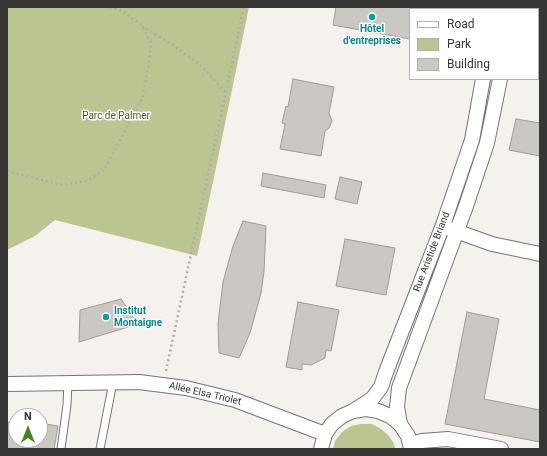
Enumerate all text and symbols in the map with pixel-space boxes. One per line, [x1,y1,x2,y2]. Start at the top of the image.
legend [409,8,539,80]
marker: Hôtel d'entreprises [367,12,377,22]
text: Road [447,17,475,31]
place label: Hôtel d'entreprises [343,23,401,46]
text: Park [447,37,471,51]
text: Building [447,57,490,71]
park label: Parc de Palmer [82,110,150,122]
street label: Rue Aristide Briand [411,210,453,294]
place label: Institut Montaigne [114,305,162,328]
marker: Institut Montaigne [101,312,111,322]
street label: Allée Elsa Triolet [168,380,242,408]
north arrow [8,408,48,448]
text: N [24,410,32,423]

